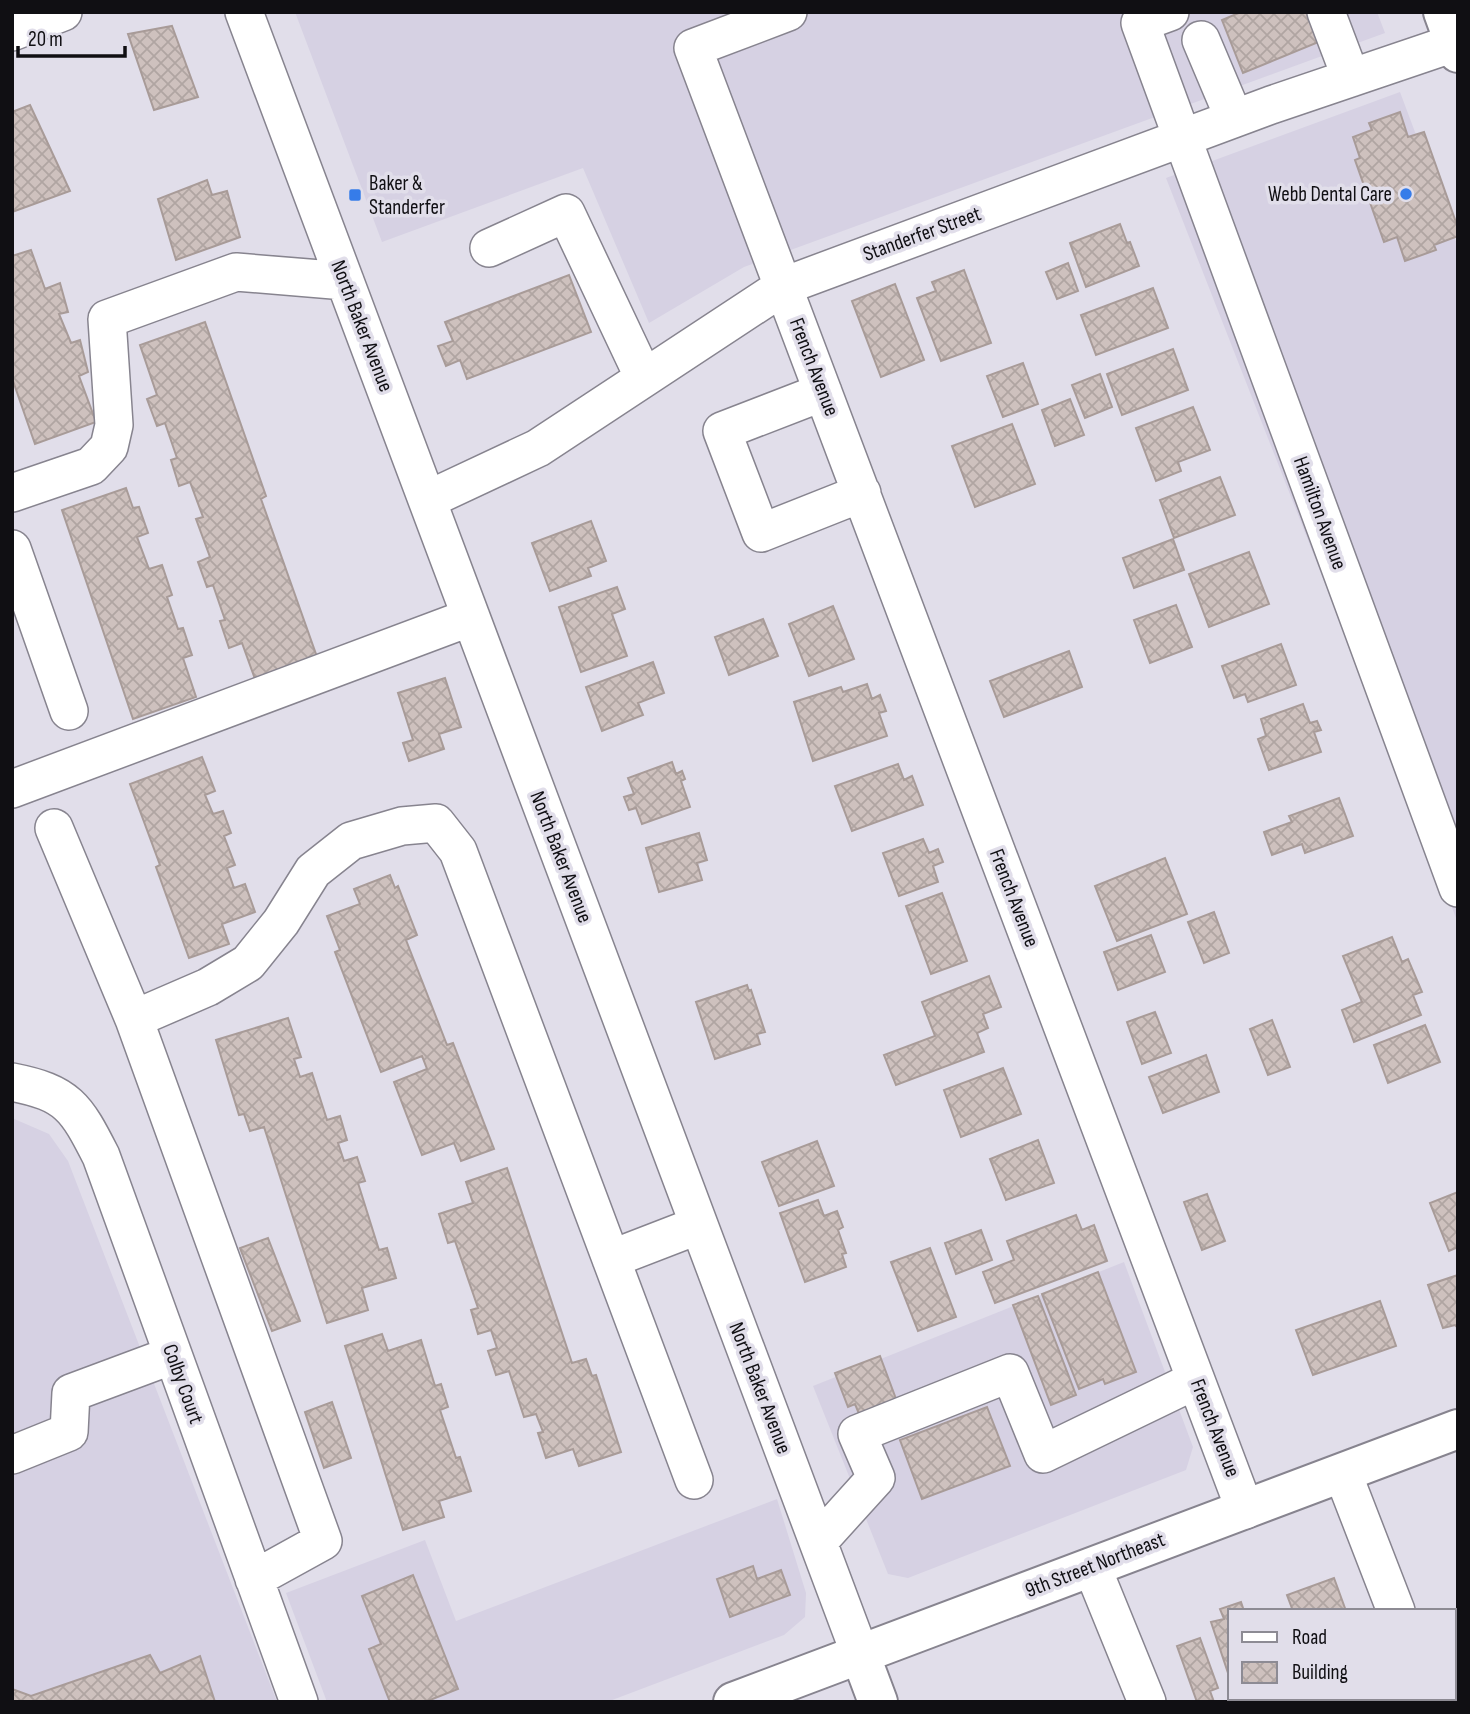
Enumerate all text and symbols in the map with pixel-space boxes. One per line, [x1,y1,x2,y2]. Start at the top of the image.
scale bar [18,14,124,58]
text: 20 m [28,27,63,52]
place label: Baker & Standerfer [369,171,445,220]
place label: Webb Dental Care [1268,182,1392,207]
marker: Webb Dental Care [1398,186,1414,202]
marker: Baker & Standerfer [347,187,363,203]
street label: Standerfer Street [860,201,984,267]
street label: North Baker Avenue [325,257,399,395]
street label: French Avenue [784,314,844,420]
street label: Hamilton Avenue [1288,453,1352,573]
street label: North Baker Avenue [524,788,598,926]
street label: French Avenue [984,845,1044,951]
street label: North Baker Avenue [723,1319,797,1457]
street label: Colby Court [157,1341,209,1427]
street label: French Avenue [1185,1375,1245,1481]
street label: 9th Street Northeast [1022,1527,1168,1603]
legend [1228,1609,1456,1700]
text: Road [1292,1625,1327,1650]
text: Building [1292,1660,1348,1685]

